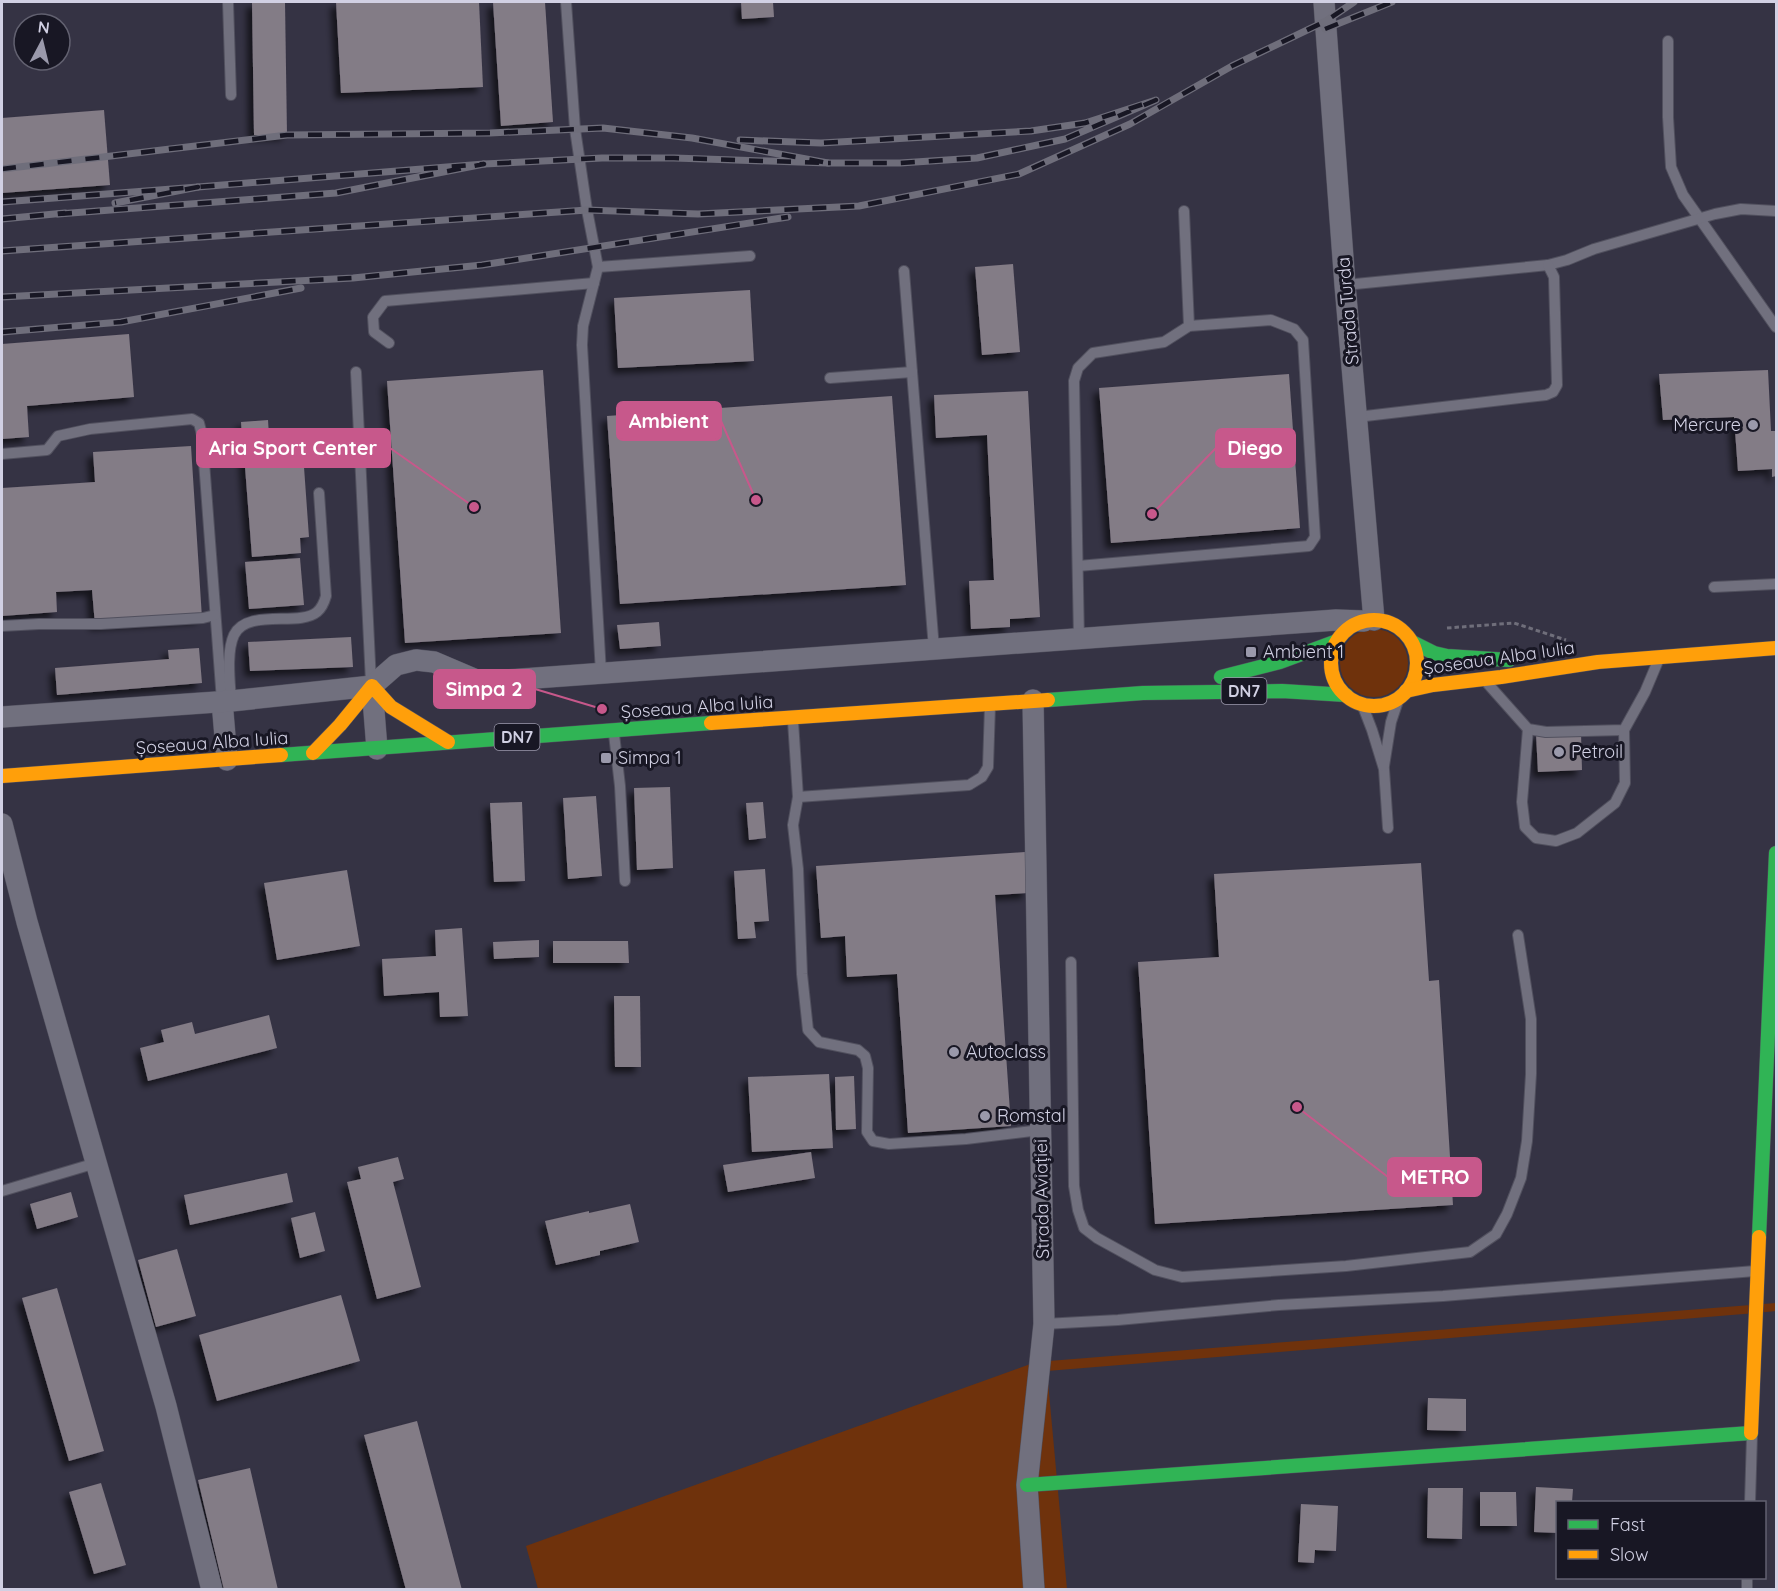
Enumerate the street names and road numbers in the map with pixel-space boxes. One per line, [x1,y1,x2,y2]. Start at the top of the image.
street label: Strada Turda [1331,256,1364,366]
street label: Șoseaua Alba Iulia [1422,635,1576,680]
road number: DN7 [1222,678,1266,704]
street label: Șoseaua Alba Iulia [620,690,774,723]
road number: DN7 [494,724,540,750]
street label: Șoseaua Alba Iulia [135,726,289,759]
street label: Strada Aviației [1029,1139,1054,1259]

